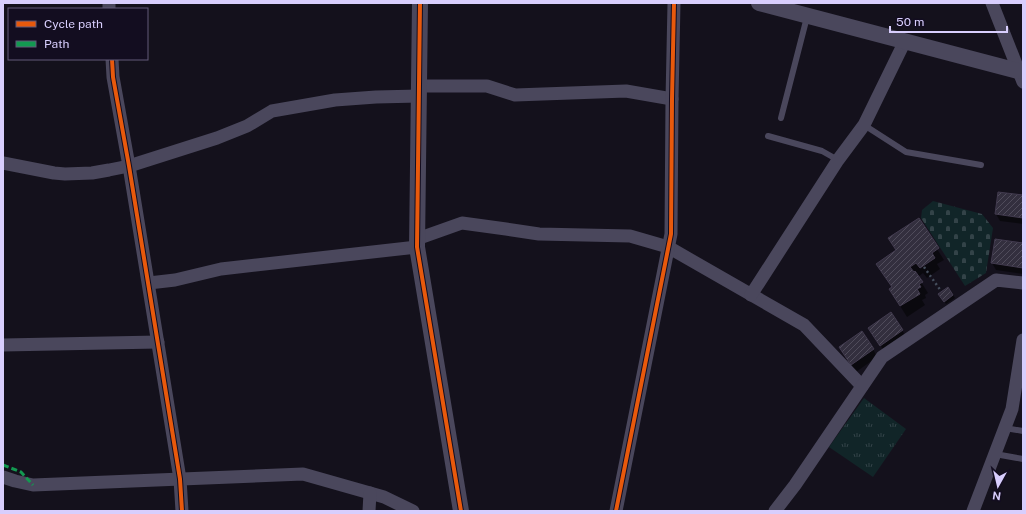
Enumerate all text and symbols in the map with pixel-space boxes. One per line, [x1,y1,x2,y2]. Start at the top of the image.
legend [8,8,148,60]
scale bar [890,8,1007,34]
text: 50 m [896,15,924,29]
text: Cycle path [44,17,103,31]
text: Path [44,37,70,51]
north arrow [978,466,1018,506]
text: N [992,489,1002,502]

